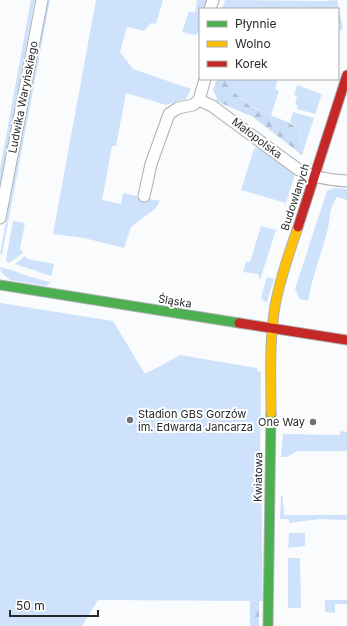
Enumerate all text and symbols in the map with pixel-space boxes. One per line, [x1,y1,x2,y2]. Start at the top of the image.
legend [199,8,339,80]
text: Płynnie [235,16,276,31]
text: Wolno [235,36,271,51]
street label: Ludwika Waryńskiego [5,39,41,154]
text: Korek [235,56,268,71]
street label: Małopolska [229,115,285,161]
street label: Budowlanych [278,162,312,232]
street label: Śląska [157,291,193,311]
place label: Stadion GBS Gorzów im. Edwarda Jancarza [138,407,253,434]
marker: Stadion GBS Gorzów im. Edwarda Jancarza [125,415,135,425]
place label: One Way [258,415,305,429]
marker: One Way [308,417,318,427]
street label: Kwiatowa [251,452,265,502]
scale bar [10,592,98,618]
text: 50 m [16,598,45,613]

